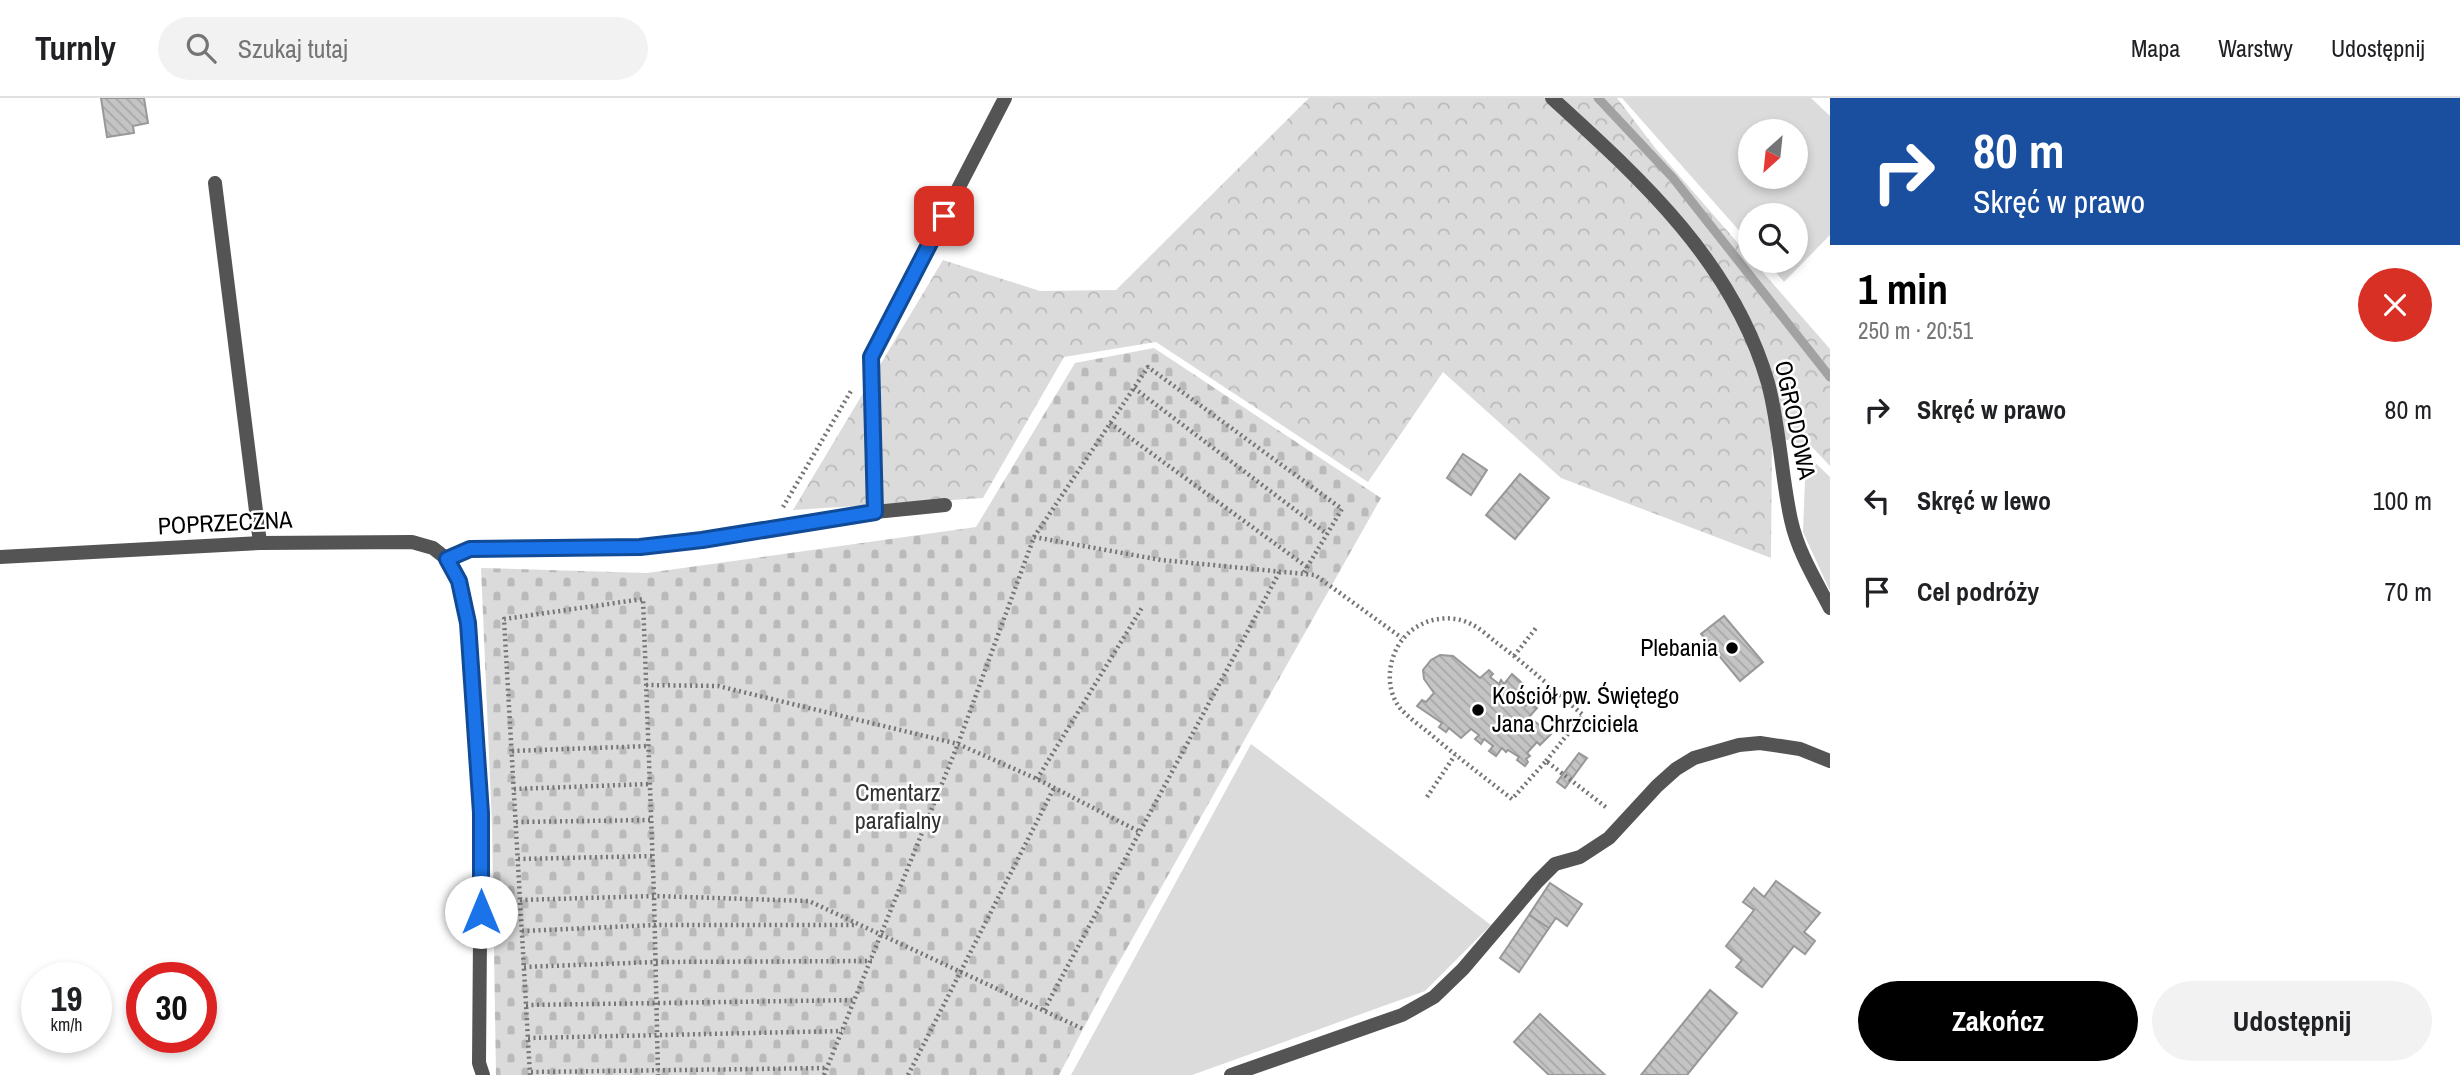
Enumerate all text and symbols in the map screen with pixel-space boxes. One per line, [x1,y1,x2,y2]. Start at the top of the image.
search box [158,17,648,80]
text: Turnly [35,26,116,70]
icon: search [182,29,220,67]
text: Szukaj tutaj [238,31,348,66]
text: Mapa [2131,32,2180,64]
text: Warstwy [2218,32,2293,64]
text: Udostępnij [2331,32,2425,64]
text: 80 m [1973,117,2065,183]
north arrow [1738,119,1808,189]
map controls [1738,119,1808,273]
icon: right [1858,126,1949,217]
text: Skręć w prawo [1973,180,2145,223]
pin [914,186,974,246]
icon: arrive [925,197,963,235]
button: search [1738,203,1808,273]
text: 1 min [1858,261,1948,317]
button: close [2358,268,2432,342]
text: 250 m · 20:51 [1858,315,1973,346]
street label: OGRODOWA [1768,357,1824,483]
icon: right [1858,391,1896,429]
text: Skręć w prawo [1917,392,2066,427]
text: 80 m [2385,392,2432,427]
icon: left [1858,482,1896,520]
text: Skręć w lewo [1917,483,2051,518]
text: 100 m [2373,483,2432,518]
street label: POPRZECZNA [157,502,294,541]
icon: arrive [1858,573,1896,611]
text: Cel podróży [1917,574,2039,609]
text: 70 m [2385,574,2432,609]
place label: Plebania [1640,631,1718,663]
marker: Plebania [1724,640,1740,656]
place label: Kościół pw. Świętego Jana Chrzciciela [1492,679,1679,739]
marker: Kościół pw. Świętego Jana Chrzciciela [1470,702,1486,718]
park label: Cmentarz parafialny [855,776,941,836]
position arrow [444,875,518,949]
speed limit sign: 30 [126,962,217,1053]
text: 19 [51,975,82,1022]
button: Zakończ [1858,981,2138,1061]
button: Udostępnij [2152,981,2432,1061]
text: km/h [51,1012,83,1037]

